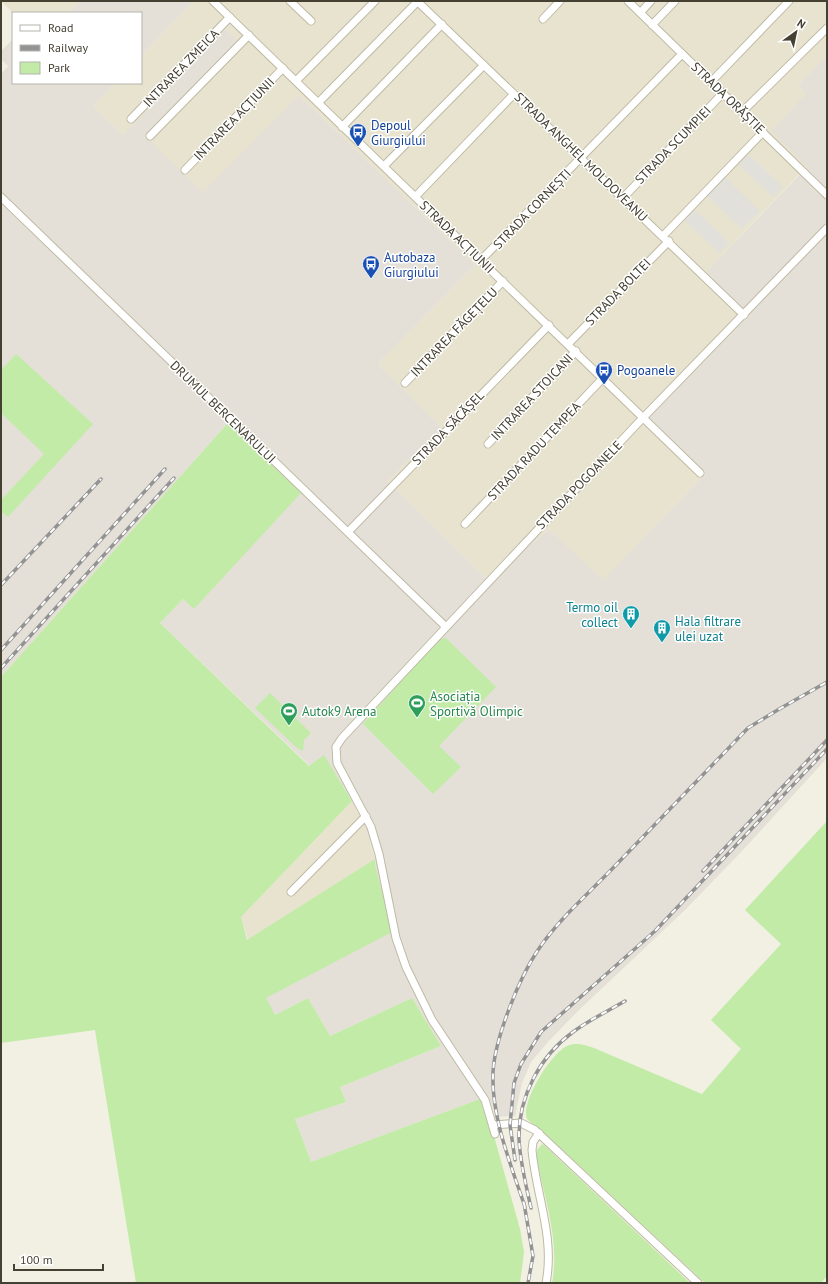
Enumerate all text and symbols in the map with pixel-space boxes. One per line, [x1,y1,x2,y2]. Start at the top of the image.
legend [12,12,142,84]
north arrow [776,12,816,52]
text: N [795,16,808,31]
text: Road [48,20,73,35]
street label: INTRAREA ZMEICA [139,25,223,111]
text: Railway [48,40,88,55]
street label: STRADA ORĂȘTIE [687,58,769,138]
text: Park [48,60,70,75]
street label: INTRAREA ACȚIUNII [190,74,278,164]
street label: STRADA ANGHEL MOLDOVEANU [511,89,651,225]
street label: STRADA SCUMPIEI [631,102,715,188]
place label: Depoul Giurgiului [371,117,426,149]
bus stop icon: Depoul Giurgiului [348,122,368,147]
street label: STRADA CORNEȘTI [489,165,575,253]
street label: STRADA ACȚIUNII [416,197,498,277]
place label: Autobaza Giurgiului [384,249,439,281]
bus stop icon: Autobaza Giurgiului [361,254,381,279]
street label: STRADA BOLTEI [582,255,654,329]
street label: INTRAREA FĂGEȚELU [407,284,501,380]
street label: INTRAREA STOICANI [487,350,577,444]
street label: DRUMUL BERCENARULUI [166,357,280,467]
bus stop icon: Pogoanele [594,360,614,385]
place label: Pogoanele [617,362,675,379]
street label: STRADA SĂCĂȘEL [408,387,488,469]
street label: STRADA RADU TEMPEA [484,398,585,504]
street label: STRADA POGOANELE [532,437,626,533]
place label: Termo oil collect [566,599,619,631]
building icon: Termo oil collect [621,604,641,629]
place label: Hala filtrare ulei uzat [675,613,741,645]
building icon: Hala filtrare ulei uzat [652,618,672,643]
place label: Asociația Sportivă Olimpic [430,688,523,720]
sports icon: Asociația Sportivă Olimpic [407,693,427,718]
sports icon: Autok9 Arena [279,701,299,726]
place label: Autok9 Arena [302,703,376,720]
scale bar [14,1246,103,1272]
text: 100 m [20,1252,53,1267]

